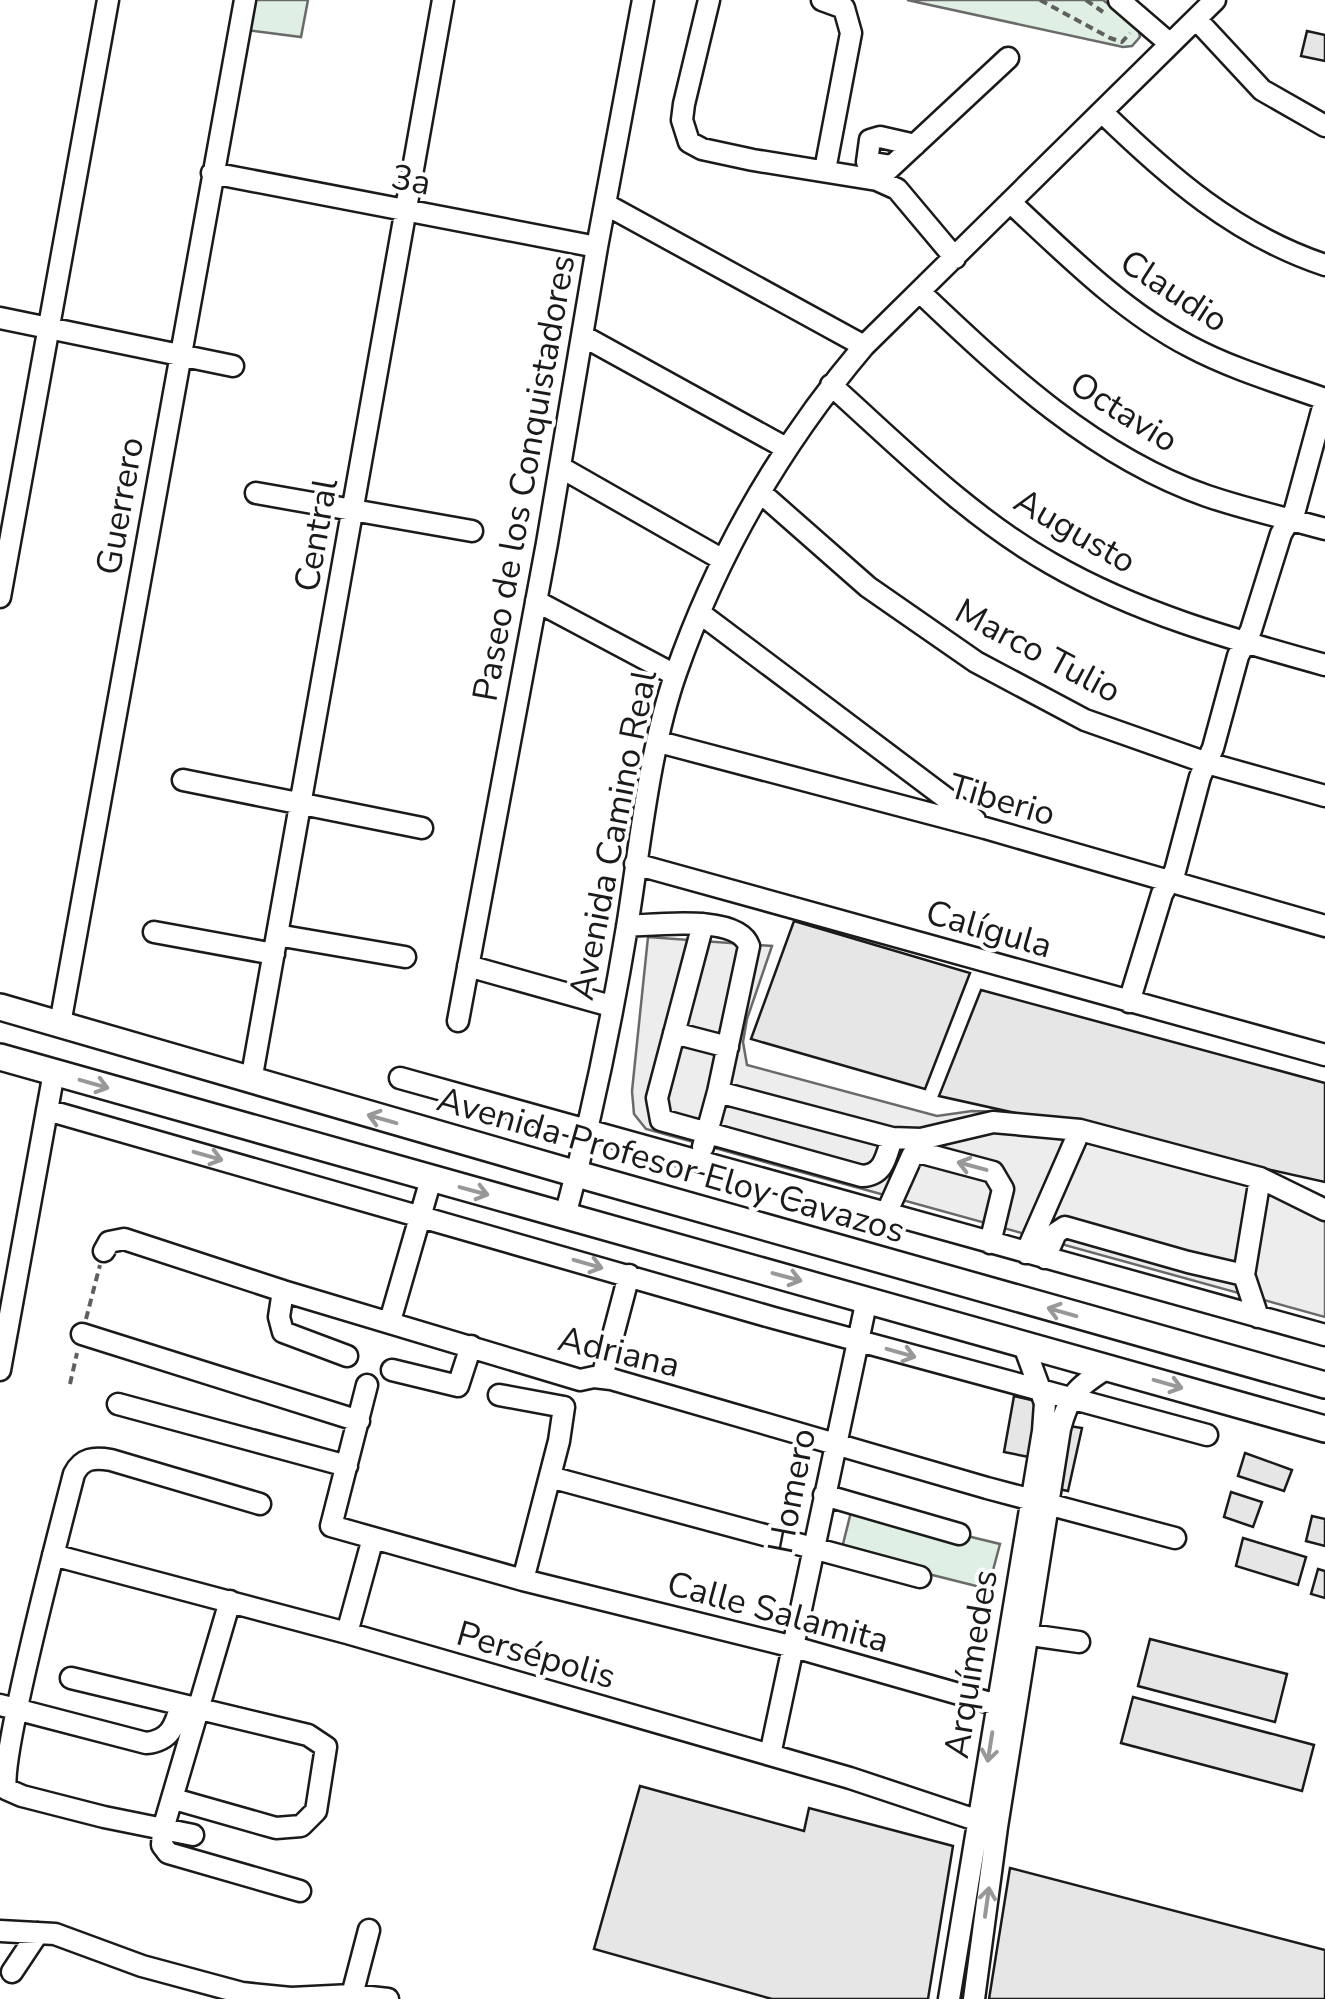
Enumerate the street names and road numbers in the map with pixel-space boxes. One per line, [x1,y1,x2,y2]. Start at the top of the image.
street label: 3a [387,153,435,207]
street label: Claudio [1111,239,1237,343]
street label: Paseo de los Conquistadores [462,251,586,705]
street label: Octavio [1061,360,1187,464]
street label: Guerrero [85,434,155,578]
street label: Central [283,474,349,595]
street label: Augusto [1005,477,1145,585]
street label: Marco Tulio [947,588,1129,714]
street label: Avenida Camino Real [558,665,668,1004]
street label: Tiberio [943,762,1061,838]
street label: Calígula [920,889,1058,969]
street label: Avenida Profesor Eloy Cavazos [432,1076,910,1254]
street label: Adriana [554,1315,684,1389]
street label: Homero [757,1424,827,1558]
street label: Calle Salamita [662,1560,894,1664]
street label: Arquímedes [933,1566,1009,1762]
street label: Persépolis [451,1610,621,1700]

